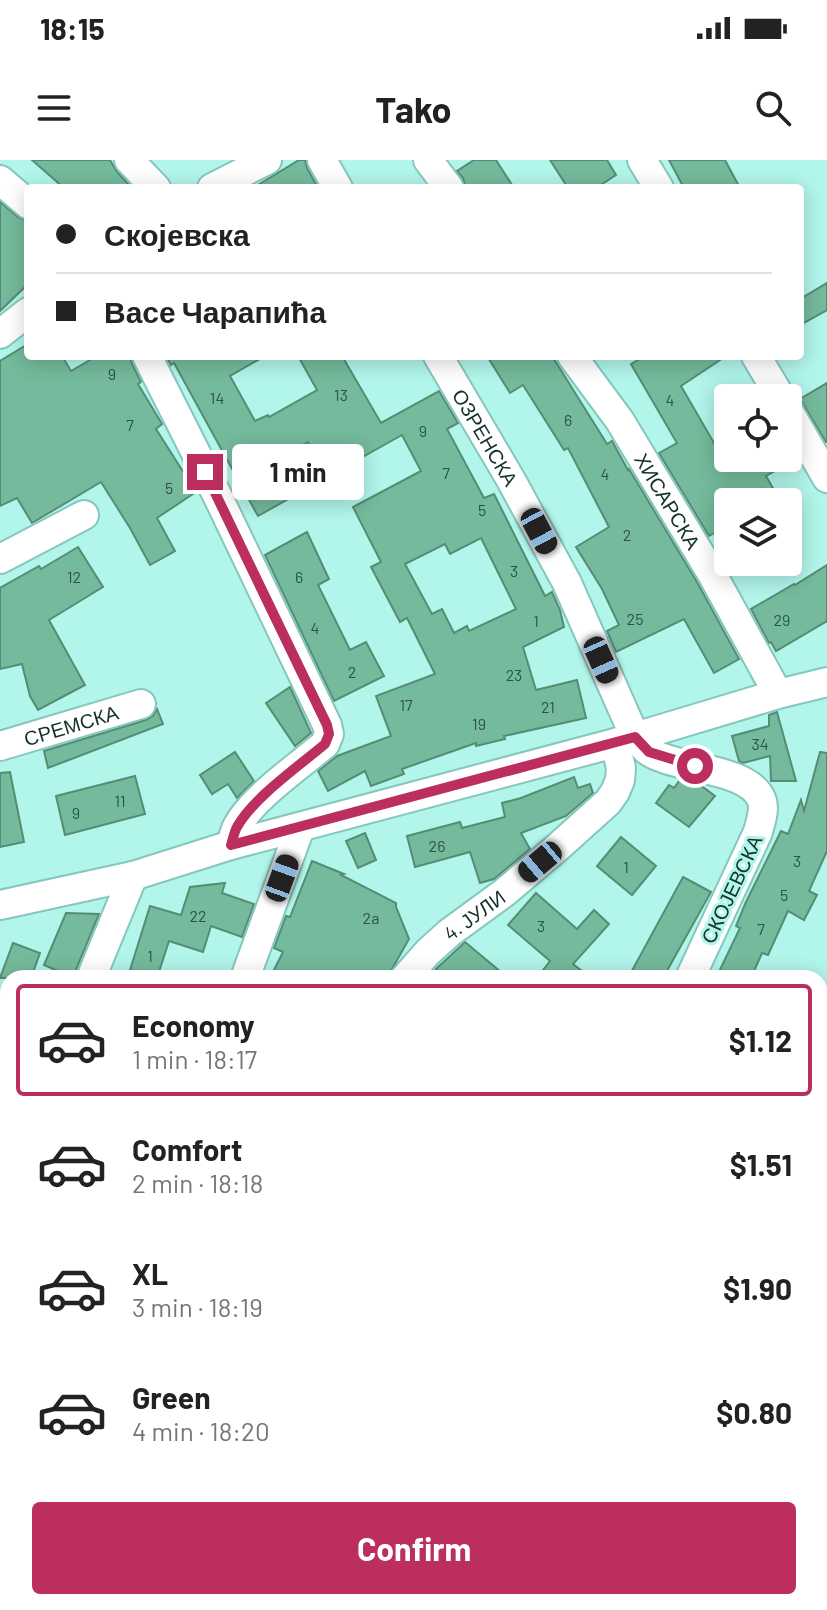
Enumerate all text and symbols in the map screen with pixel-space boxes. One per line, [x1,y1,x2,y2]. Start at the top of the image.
text: 18:15 [40,10,105,46]
icon: menu [32,86,76,130]
icon: search [751,86,795,130]
text: Tako [375,87,452,130]
text: Скојевска [104,216,250,252]
text: Васе Чарапића [104,293,326,329]
house number: 9 [108,364,116,383]
street label: ОЗРЕНСКА [448,384,524,490]
map controls [714,384,802,576]
button: locate [714,384,802,472]
house number: 13 [334,385,348,404]
house number: 14 [210,388,224,407]
house number: 4 [666,390,674,409]
house number: 6 [564,410,572,429]
house number: 7 [126,415,134,434]
house number: 9 [419,421,427,440]
callout: 1 min [233,444,365,500]
street label: ХИСАРСКА [630,449,706,554]
route end [187,454,223,490]
text: 1 min [270,456,326,487]
house number: 7 [442,463,450,482]
house number: 4 [601,464,609,483]
house number: 5 [165,478,173,497]
button: layers [714,488,802,576]
house number: 5 [478,500,486,519]
car [517,504,561,558]
house number: 2 [623,525,631,544]
house number: 3 [510,561,518,580]
house number: 12 [67,567,81,586]
house number: 6 [295,567,303,586]
house number: 25 [627,609,643,628]
house number: 29 [774,610,790,629]
house number: 1 [533,611,539,630]
house number: 4 [311,618,319,637]
car [580,633,622,687]
house number: 2 [348,662,356,681]
house number: 23 [506,665,522,684]
house number: 17 [399,695,413,714]
house number: 21 [541,697,555,716]
street label: СРЕМСКА [21,699,122,750]
house number: 19 [472,714,486,733]
house number: 34 [751,734,769,753]
route start [677,748,713,784]
house number: 11 [114,791,126,810]
house number: 9 [72,803,80,822]
street label: СКОЈЕВСКА [695,830,767,947]
house number: 26 [429,836,445,855]
car [514,837,566,887]
car [263,851,301,905]
house number: 3 [793,851,801,870]
house number: 1 [623,857,629,876]
street label: 4. ЈУЛИ [439,884,509,945]
house number: 5 [780,885,788,904]
house number: 22 [189,906,207,925]
house number: 2a [363,908,379,927]
house number: 3 [537,916,545,935]
house number: 7 [757,919,765,938]
house number: 1 [147,946,153,965]
icon: car [36,1004,108,1076]
text: Economy [132,1007,255,1043]
text: $1.12 [729,1022,792,1058]
text: 1 min · 18:17 [132,1043,257,1074]
icon: car [36,1128,108,1200]
text: Comfort [132,1131,242,1167]
text: $1.51 [730,1146,792,1182]
text: 2 min · 18:18 [132,1167,263,1198]
icon: car [36,1252,108,1324]
text: XL [132,1255,168,1291]
text: $1.90 [723,1270,792,1306]
text: 3 min · 18:19 [132,1291,263,1322]
icon: car [36,1376,108,1448]
text: Green [132,1379,211,1415]
text: $0.80 [716,1394,792,1430]
text: 4 min · 18:20 [132,1415,270,1446]
button: Confirm [32,1502,796,1594]

